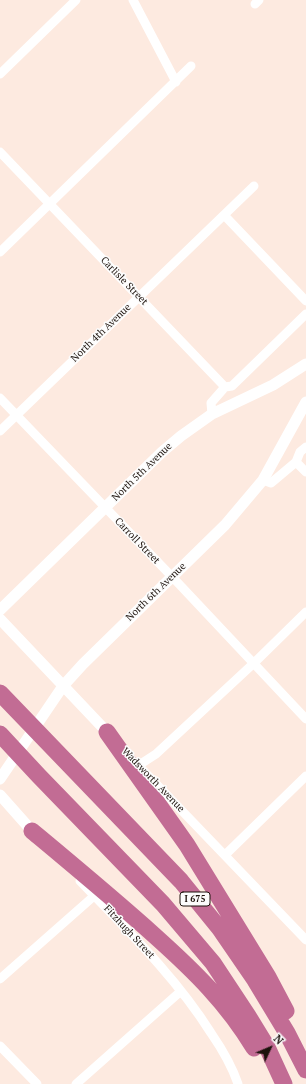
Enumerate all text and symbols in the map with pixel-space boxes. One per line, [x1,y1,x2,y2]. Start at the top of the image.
street label: Carlisle Street [98,254,150,308]
street label: North 4th Avenue [68,301,134,365]
street label: North 5th Avenue [109,440,175,504]
street label: Carroll Street [112,515,162,567]
street label: North 6th Avenue [123,560,189,624]
street label: Wadsworth Avenue [119,745,187,815]
road number: I 675 [180,892,210,906]
street label: Fitzhugh Street [101,903,157,961]
north arrow [250,1028,290,1068]
text: N [271,1032,287,1048]

